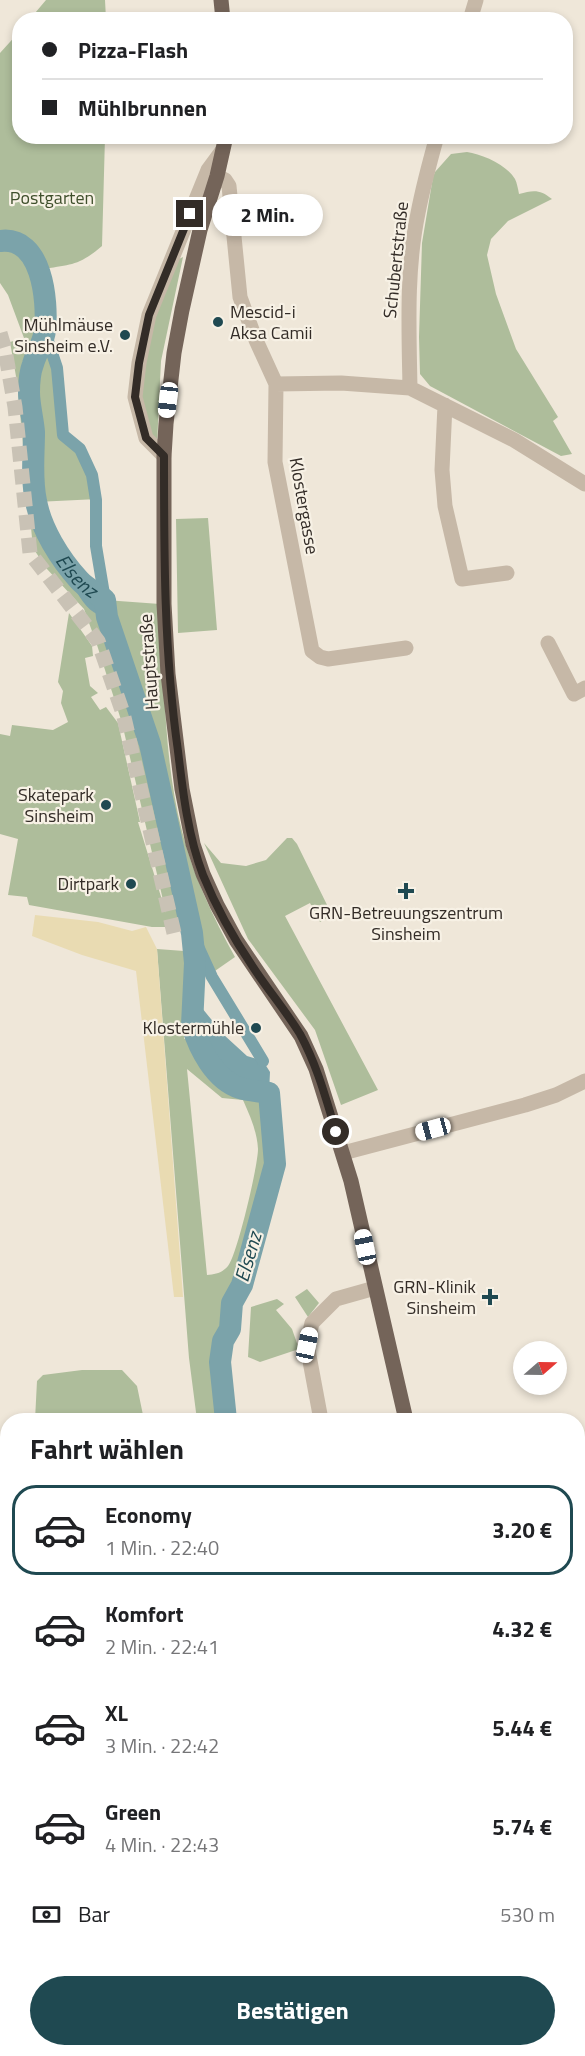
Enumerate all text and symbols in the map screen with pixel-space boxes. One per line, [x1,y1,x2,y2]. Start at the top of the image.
text: Pizza-Flash [78,33,188,67]
text: Mühlbrunnen [78,91,207,125]
park label: Postgarten [10,184,94,211]
callout: 2 Min. [211,193,322,235]
text: 2 Min. [240,199,295,230]
route end [176,200,203,227]
street label: Schubertstraße [376,200,415,320]
place label: Mescid-i Aksa Camii [230,298,312,346]
place label: Mühlmäuse Sinsheim e.V. [14,311,113,359]
marker: Mescid-i Aksa Camii [211,315,225,329]
marker: Mühlmäuse Sinsheim e.V. [118,328,132,342]
car [157,381,179,419]
street label: Klostergasse [283,455,326,556]
water label: Elsenz [48,547,105,606]
street label: Hauptstraße [132,613,165,711]
place label: Skatepark Sinsheim [18,781,94,829]
marker: Skatepark Sinsheim [99,798,113,812]
place label: Dirtpark [58,870,119,897]
marker: Dirtpark [124,877,138,891]
marker: GRN-Betreuungszentrum Sinsheim [397,882,415,900]
place label: GRN-Betreuungszentrum Sinsheim [309,899,503,947]
place label: Klostermühle [143,1014,244,1041]
marker: Klostermühle [249,1021,263,1035]
car [413,1116,453,1142]
route start [322,1118,349,1145]
water label: Elsenz [226,1227,270,1285]
car [352,1228,378,1266]
place label: GRN-Klinik Sinsheim [393,1273,476,1321]
marker: GRN-Klinik Sinsheim [481,1288,499,1306]
car [294,1326,320,1364]
north arrow [513,1341,567,1395]
map controls [513,1341,567,1395]
text: Fahrt wählen [30,1428,184,1469]
text: Economy [105,1498,192,1532]
icon: car [33,1503,87,1557]
text: 3.20 € [492,1513,552,1547]
text: 1 Min. · 22:40 [105,1532,219,1563]
text: Komfort [105,1597,184,1631]
icon: car [33,1602,87,1656]
text: 4.32 € [492,1612,552,1646]
text: 2 Min. · 22:41 [105,1631,219,1662]
text: XL [105,1696,128,1730]
icon: car [33,1701,87,1755]
text: 5.44 € [492,1711,552,1745]
text: 3 Min. · 22:42 [105,1730,219,1761]
text: Green [105,1795,161,1829]
icon: car [33,1800,87,1854]
text: 5.74 € [492,1810,552,1844]
text: 4 Min. · 22:43 [105,1829,219,1860]
text: Bar [78,1897,110,1931]
icon: cash [30,1898,63,1931]
text: 530 m [500,1899,555,1930]
button: Bestätigen [30,1976,555,2045]

